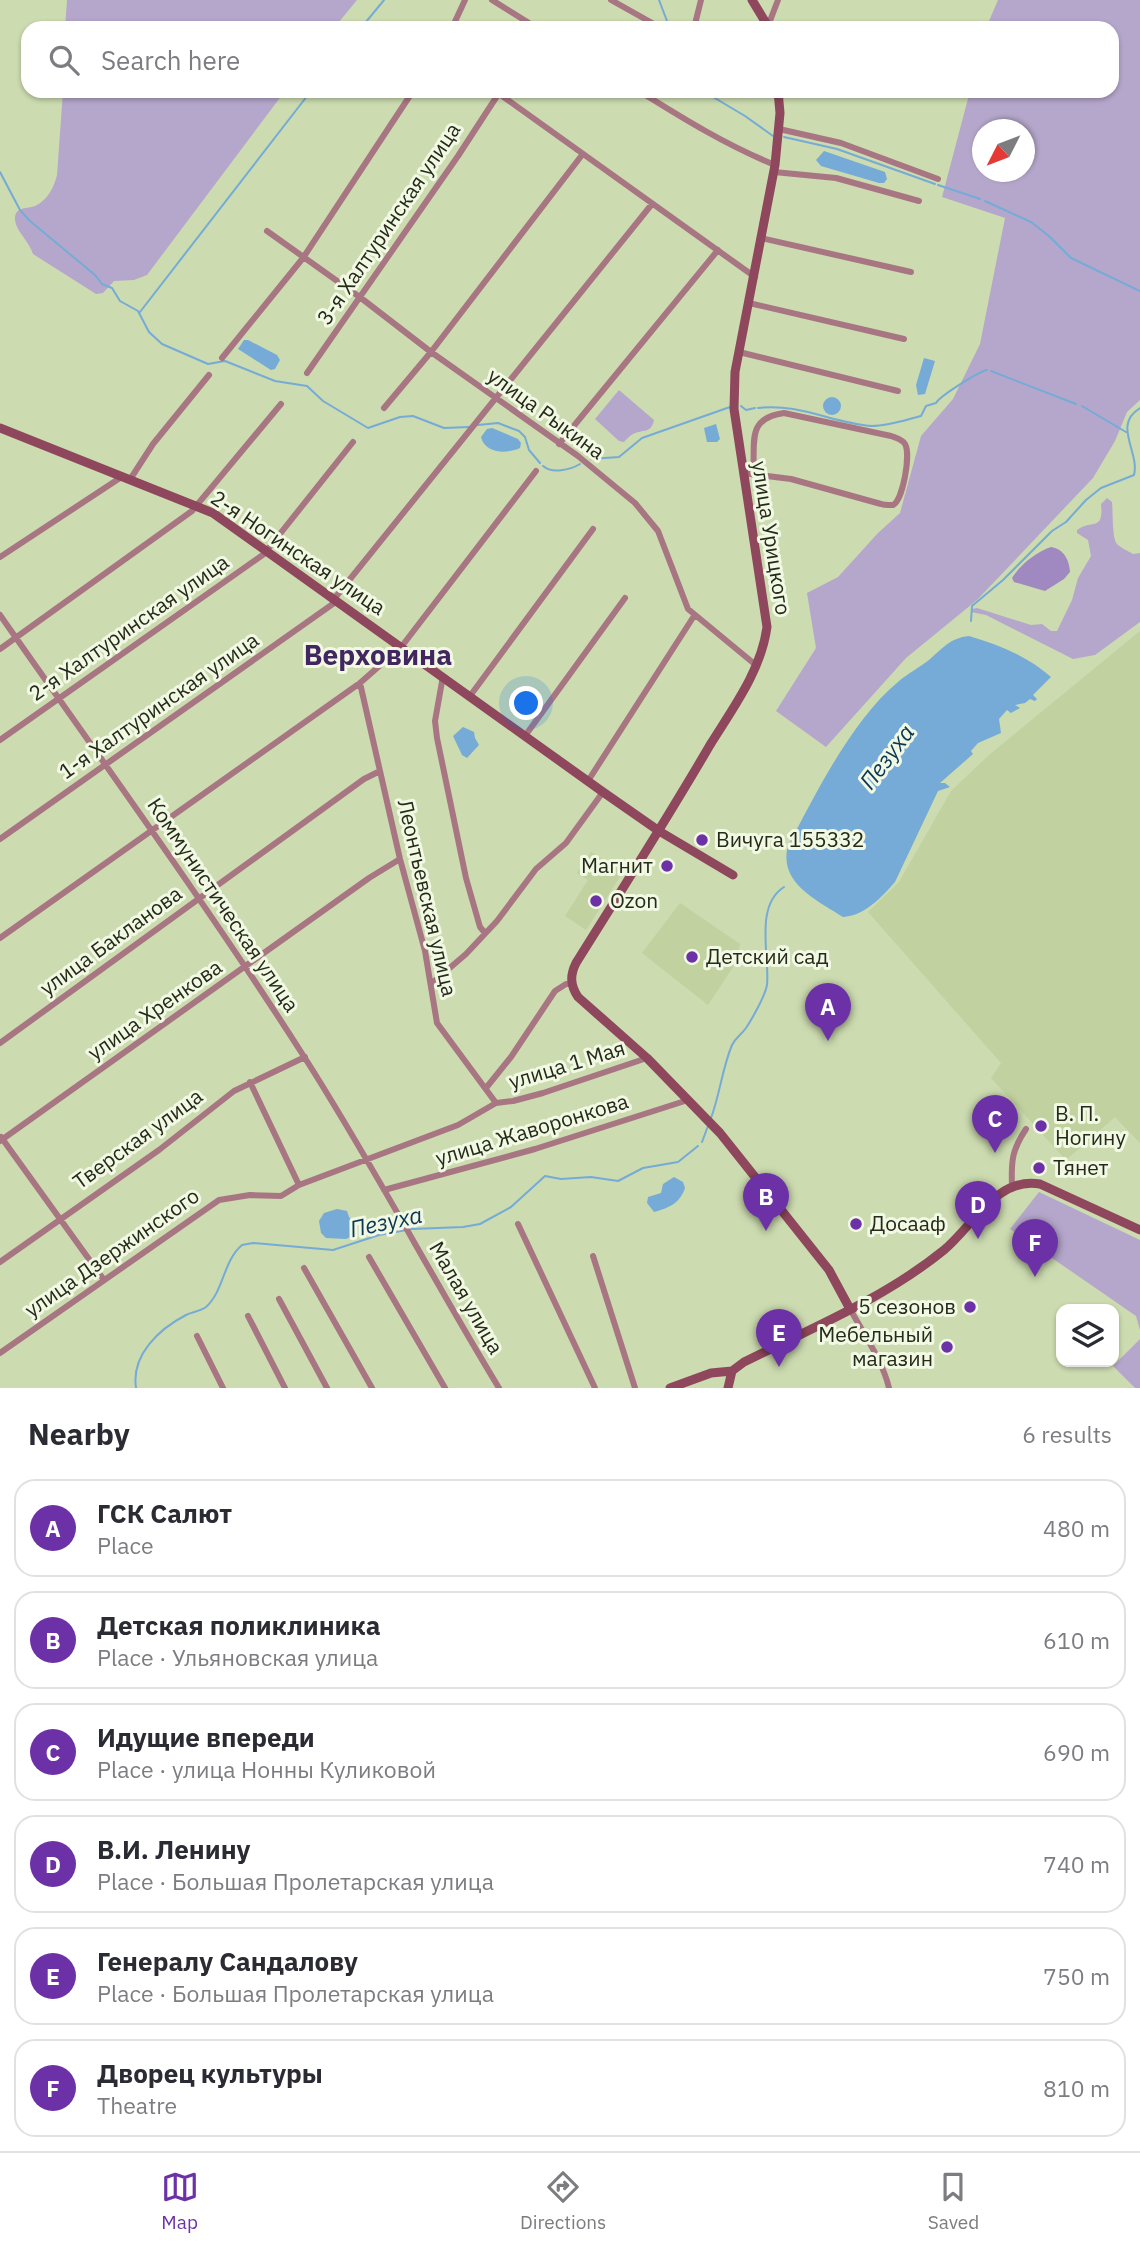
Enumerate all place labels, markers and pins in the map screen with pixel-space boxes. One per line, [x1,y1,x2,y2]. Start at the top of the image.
place label: Вичуга 155332 [716,825,864,853]
marker: Вичуга 155332 [694,832,710,848]
place label: Магнит [581,851,653,879]
marker: Магнит [659,858,675,874]
place label: Ozon [610,886,658,914]
marker: Ozon [588,893,604,909]
place label: Детский сад [706,942,829,970]
marker: Детский сад [684,949,700,965]
pin: A [805,983,851,1041]
pin: C [972,1095,1018,1153]
place label: В. П. Ногину [1055,1099,1126,1151]
marker: В. П. Ногину [1033,1118,1049,1134]
place label: Тянет [1053,1153,1109,1181]
marker: Тянет [1031,1160,1047,1176]
pin: B [743,1173,789,1231]
pin: D [955,1181,1001,1239]
place label: Досааф [870,1209,946,1237]
marker: Досааф [848,1216,864,1232]
pin: F [1012,1219,1058,1277]
place label: 5 сезонов [858,1292,956,1320]
marker: 5 сезонов [962,1299,978,1315]
pin: E [756,1309,802,1367]
place label: Мебельный магазин [818,1320,933,1372]
marker: Мебельный магазин [939,1339,955,1355]

